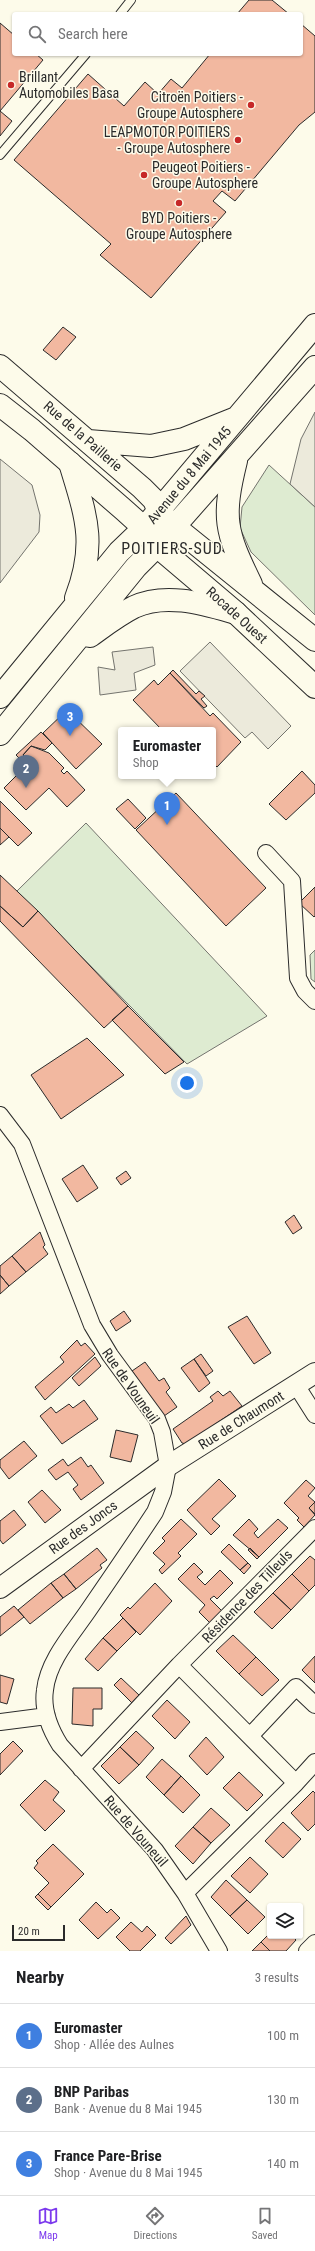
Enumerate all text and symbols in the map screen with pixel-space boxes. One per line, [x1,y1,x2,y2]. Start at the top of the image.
search box [12,12,303,56]
icon: search [26,23,48,45]
text: Search here [58,25,128,43]
place label: Brillant Automobiles Basa [19,69,119,101]
marker: Brillant Automobiles Basa [6,80,16,90]
place label: Citroën Poitiers - Groupe Autosphere [137,89,244,121]
marker: Citroën Poitiers - Groupe Autosphere [246,100,256,110]
place label: LEAPMOTOR POITIERS - Groupe Autosphere [104,124,230,156]
marker: LEAPMOTOR POITIERS - Groupe Autosphere [233,135,243,145]
place label: Peugeot Poitiers - Groupe Autosphere [152,159,258,191]
marker: Peugeot Poitiers - Groupe Autosphere [139,170,149,180]
marker: BYD Poitiers - Groupe Autosphere [174,198,184,208]
place label: BYD Poitiers - Groupe Autosphere [126,210,232,242]
street label: Rue de la Paillerie [41,398,126,475]
street label: Avenue du 8 Mai 1945 [144,423,234,527]
district label: POITIERS-SUD [121,539,223,558]
street label: Rocade Ouest [203,583,271,647]
pin: 3 [57,703,83,736]
popup [118,727,216,779]
text: Euromaster [133,737,201,755]
pin: 2 [13,755,39,788]
text: Shop [133,755,159,770]
pin: 1 [154,792,180,825]
your location [177,1073,197,1093]
street label: Rue de Vouneuil [99,1345,163,1427]
street label: Rue de Chaumont [195,1387,287,1453]
street label: Rue des Joncs [46,1497,120,1557]
street label: Résidence des Tilleuls [199,1546,295,1646]
street label: Rue de Vouneuil [101,1792,171,1870]
map controls [267,1903,303,1939]
button: layers [267,1903,303,1939]
scale bar [12,1923,65,1942]
text: 20 m [18,1925,40,1938]
text: Nearby [16,1967,64,1987]
text: 3 results [255,1970,299,1985]
text: Euromaster [54,2019,123,2037]
text: 1 [26,2028,32,2043]
text: 100 m [267,2028,299,2043]
text: Shop · Allée des Aulnes [54,2037,174,2052]
text: BNP Paribas [54,2083,129,2101]
text: 2 [26,2092,32,2107]
text: 130 m [267,2092,299,2107]
text: Bank · Avenue du 8 Mai 1945 [54,2101,202,2116]
text: France Pare-Brise [54,2147,162,2165]
text: 3 [26,2156,32,2171]
text: 140 m [267,2156,299,2171]
text: Shop · Avenue du 8 Mai 1945 [54,2165,202,2180]
tab: Map [37,2205,59,2242]
tab: Directions [133,2205,177,2242]
tab: Saved [252,2205,278,2242]

